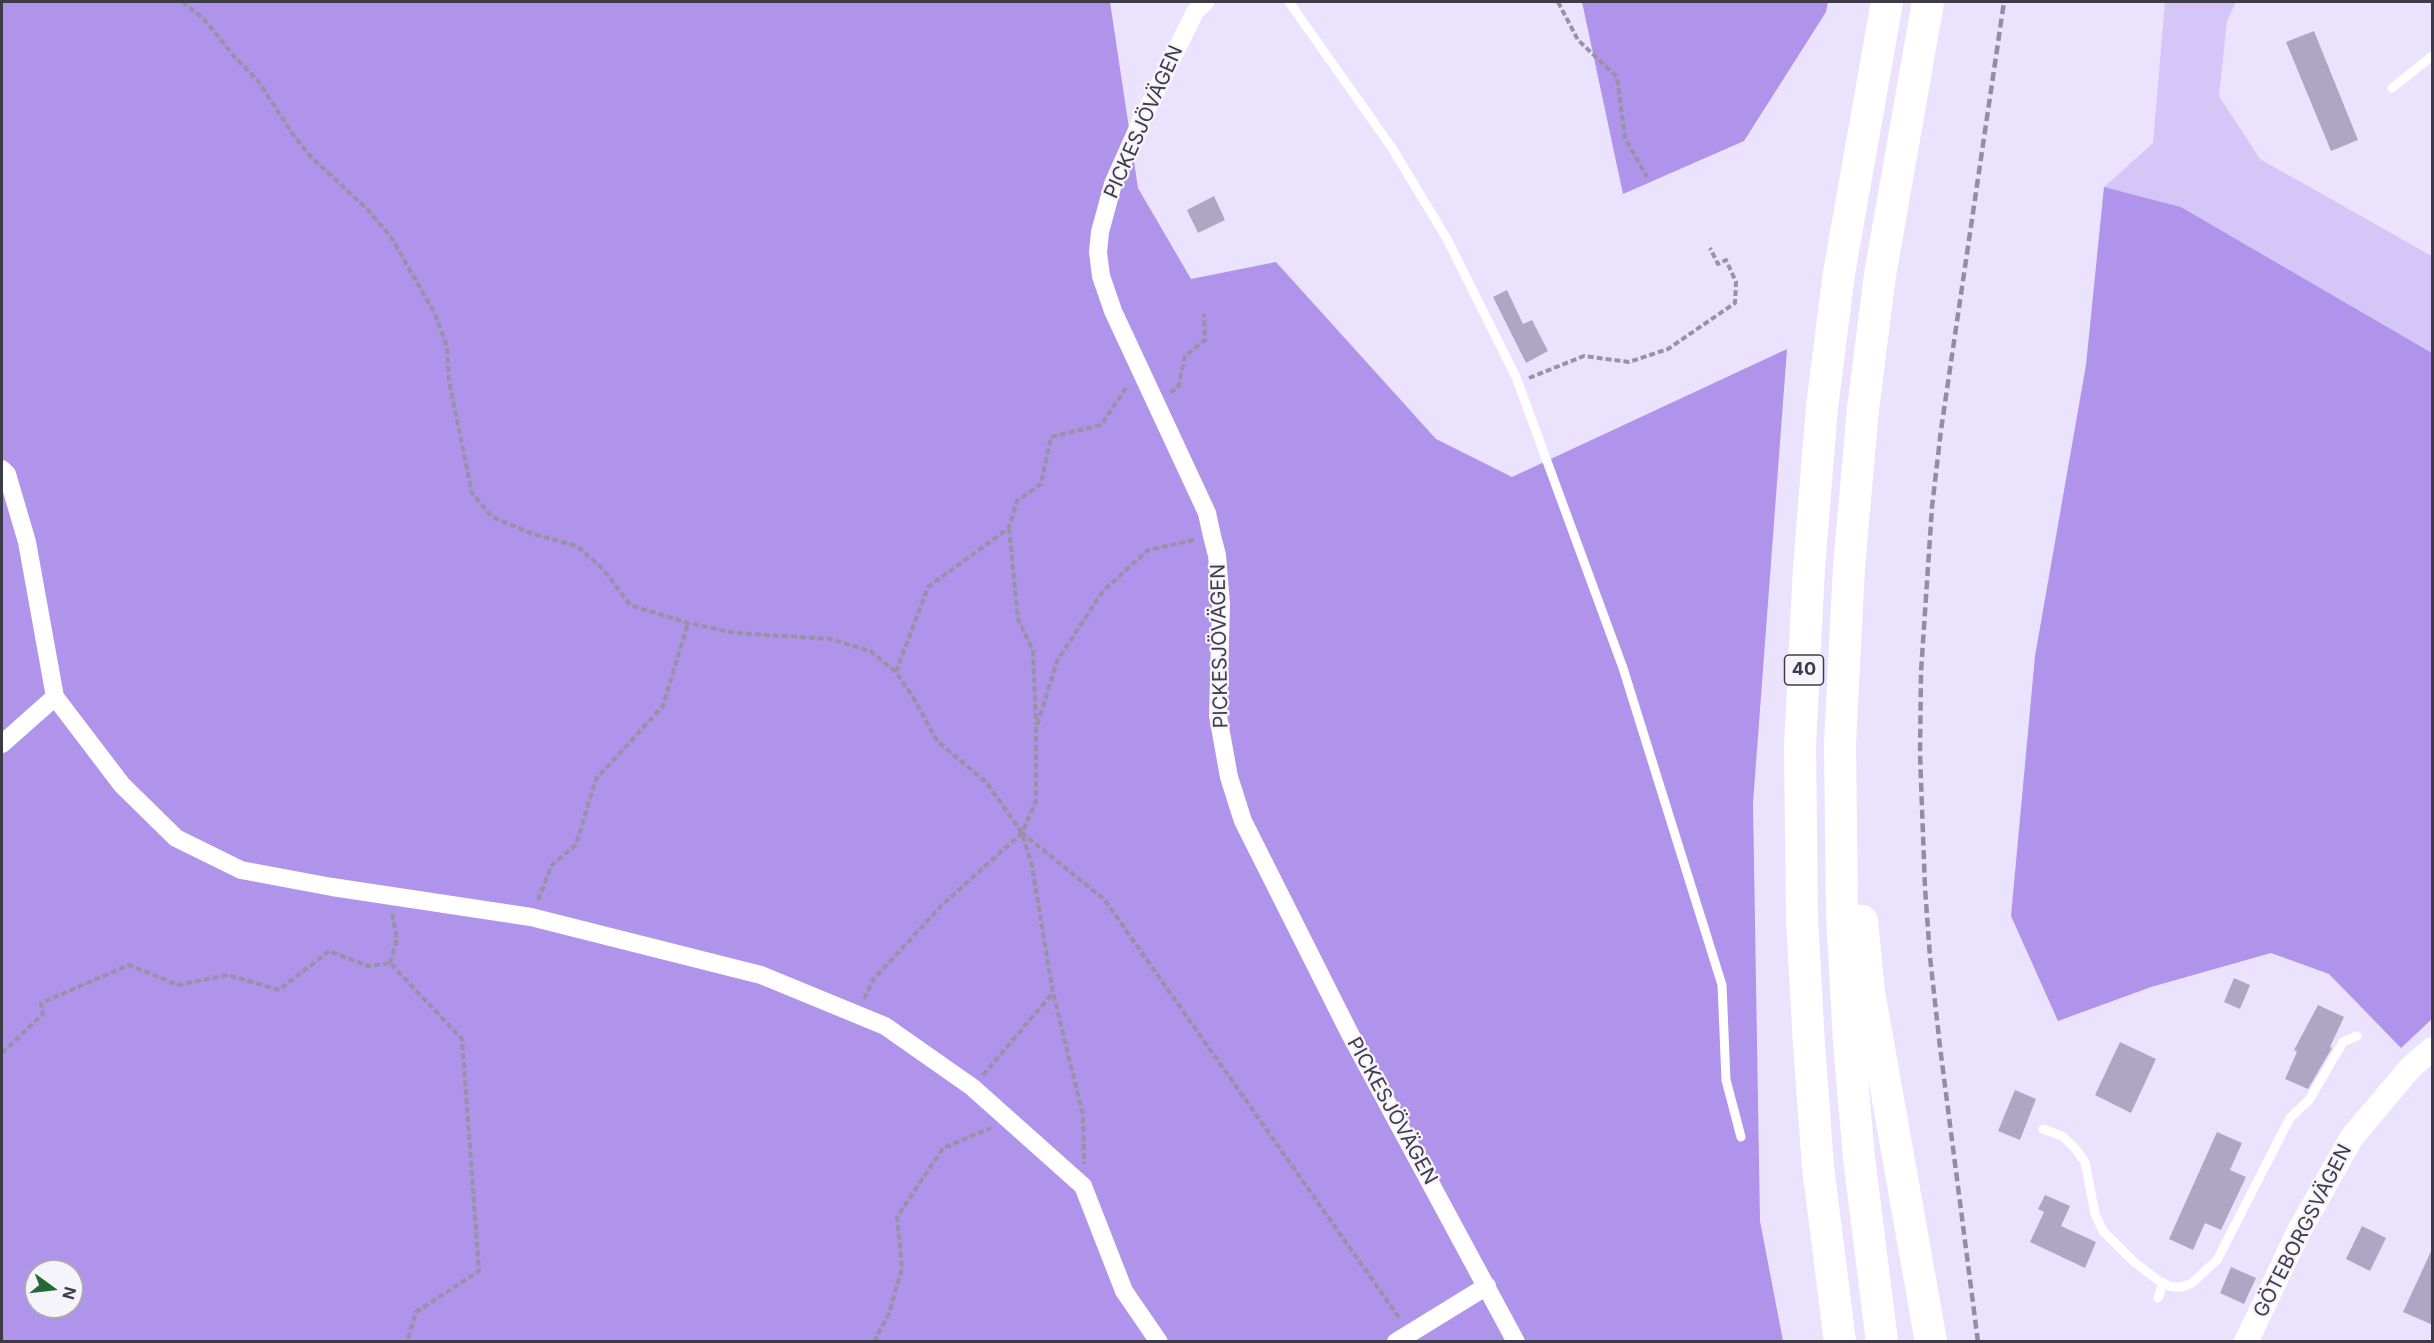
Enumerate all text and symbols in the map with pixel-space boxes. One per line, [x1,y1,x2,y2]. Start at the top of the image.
street label: PICKESJÖVÄGEN [1100,42,1188,202]
street label: PICKESJÖVÄGEN [1207,563,1233,729]
road number: 40 [1784,655,1824,685]
street label: PICKESJÖVÄGEN [1342,1033,1442,1189]
street label: GÖTEBORGSVÄGEN [2249,1140,2357,1322]
north arrow [24,1259,84,1319]
text: N [58,1285,81,1302]

